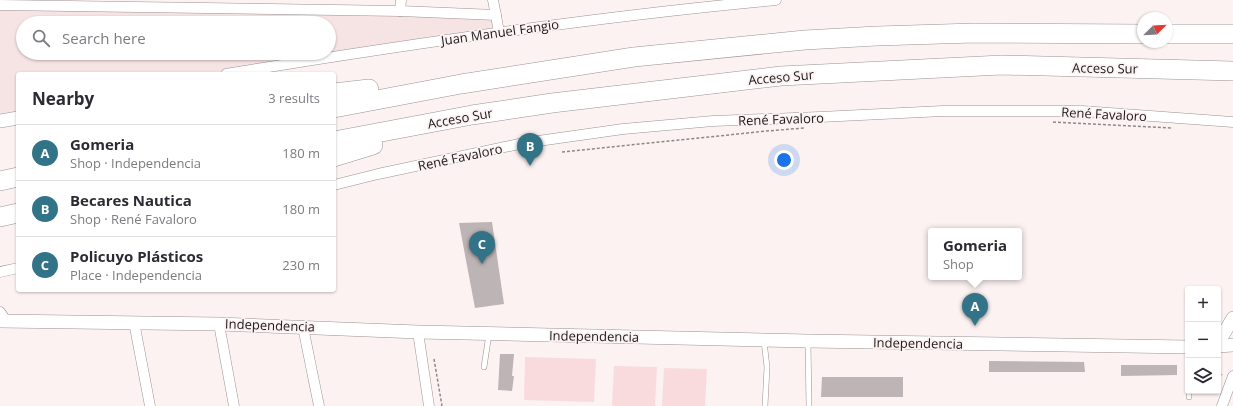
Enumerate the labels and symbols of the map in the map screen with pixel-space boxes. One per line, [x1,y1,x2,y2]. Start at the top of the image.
north arrow [1137,12,1173,48]
street label: Juan Manuel Fangio [438,15,560,49]
street label: Acceso Sur [1072,58,1139,78]
street label: Acceso Sur [747,65,815,89]
street label: Acceso Sur [426,103,495,133]
street label: René Favaloro [1061,103,1148,125]
street label: René Favaloro [738,109,824,129]
pin: B [517,133,543,166]
street label: René Favaloro [416,139,504,175]
your location [774,150,794,170]
pin: C [469,231,495,264]
pin: A [962,293,988,326]
street label: Independencia [225,314,315,336]
street label: Independencia [549,326,639,346]
street label: Independencia [873,333,963,353]

